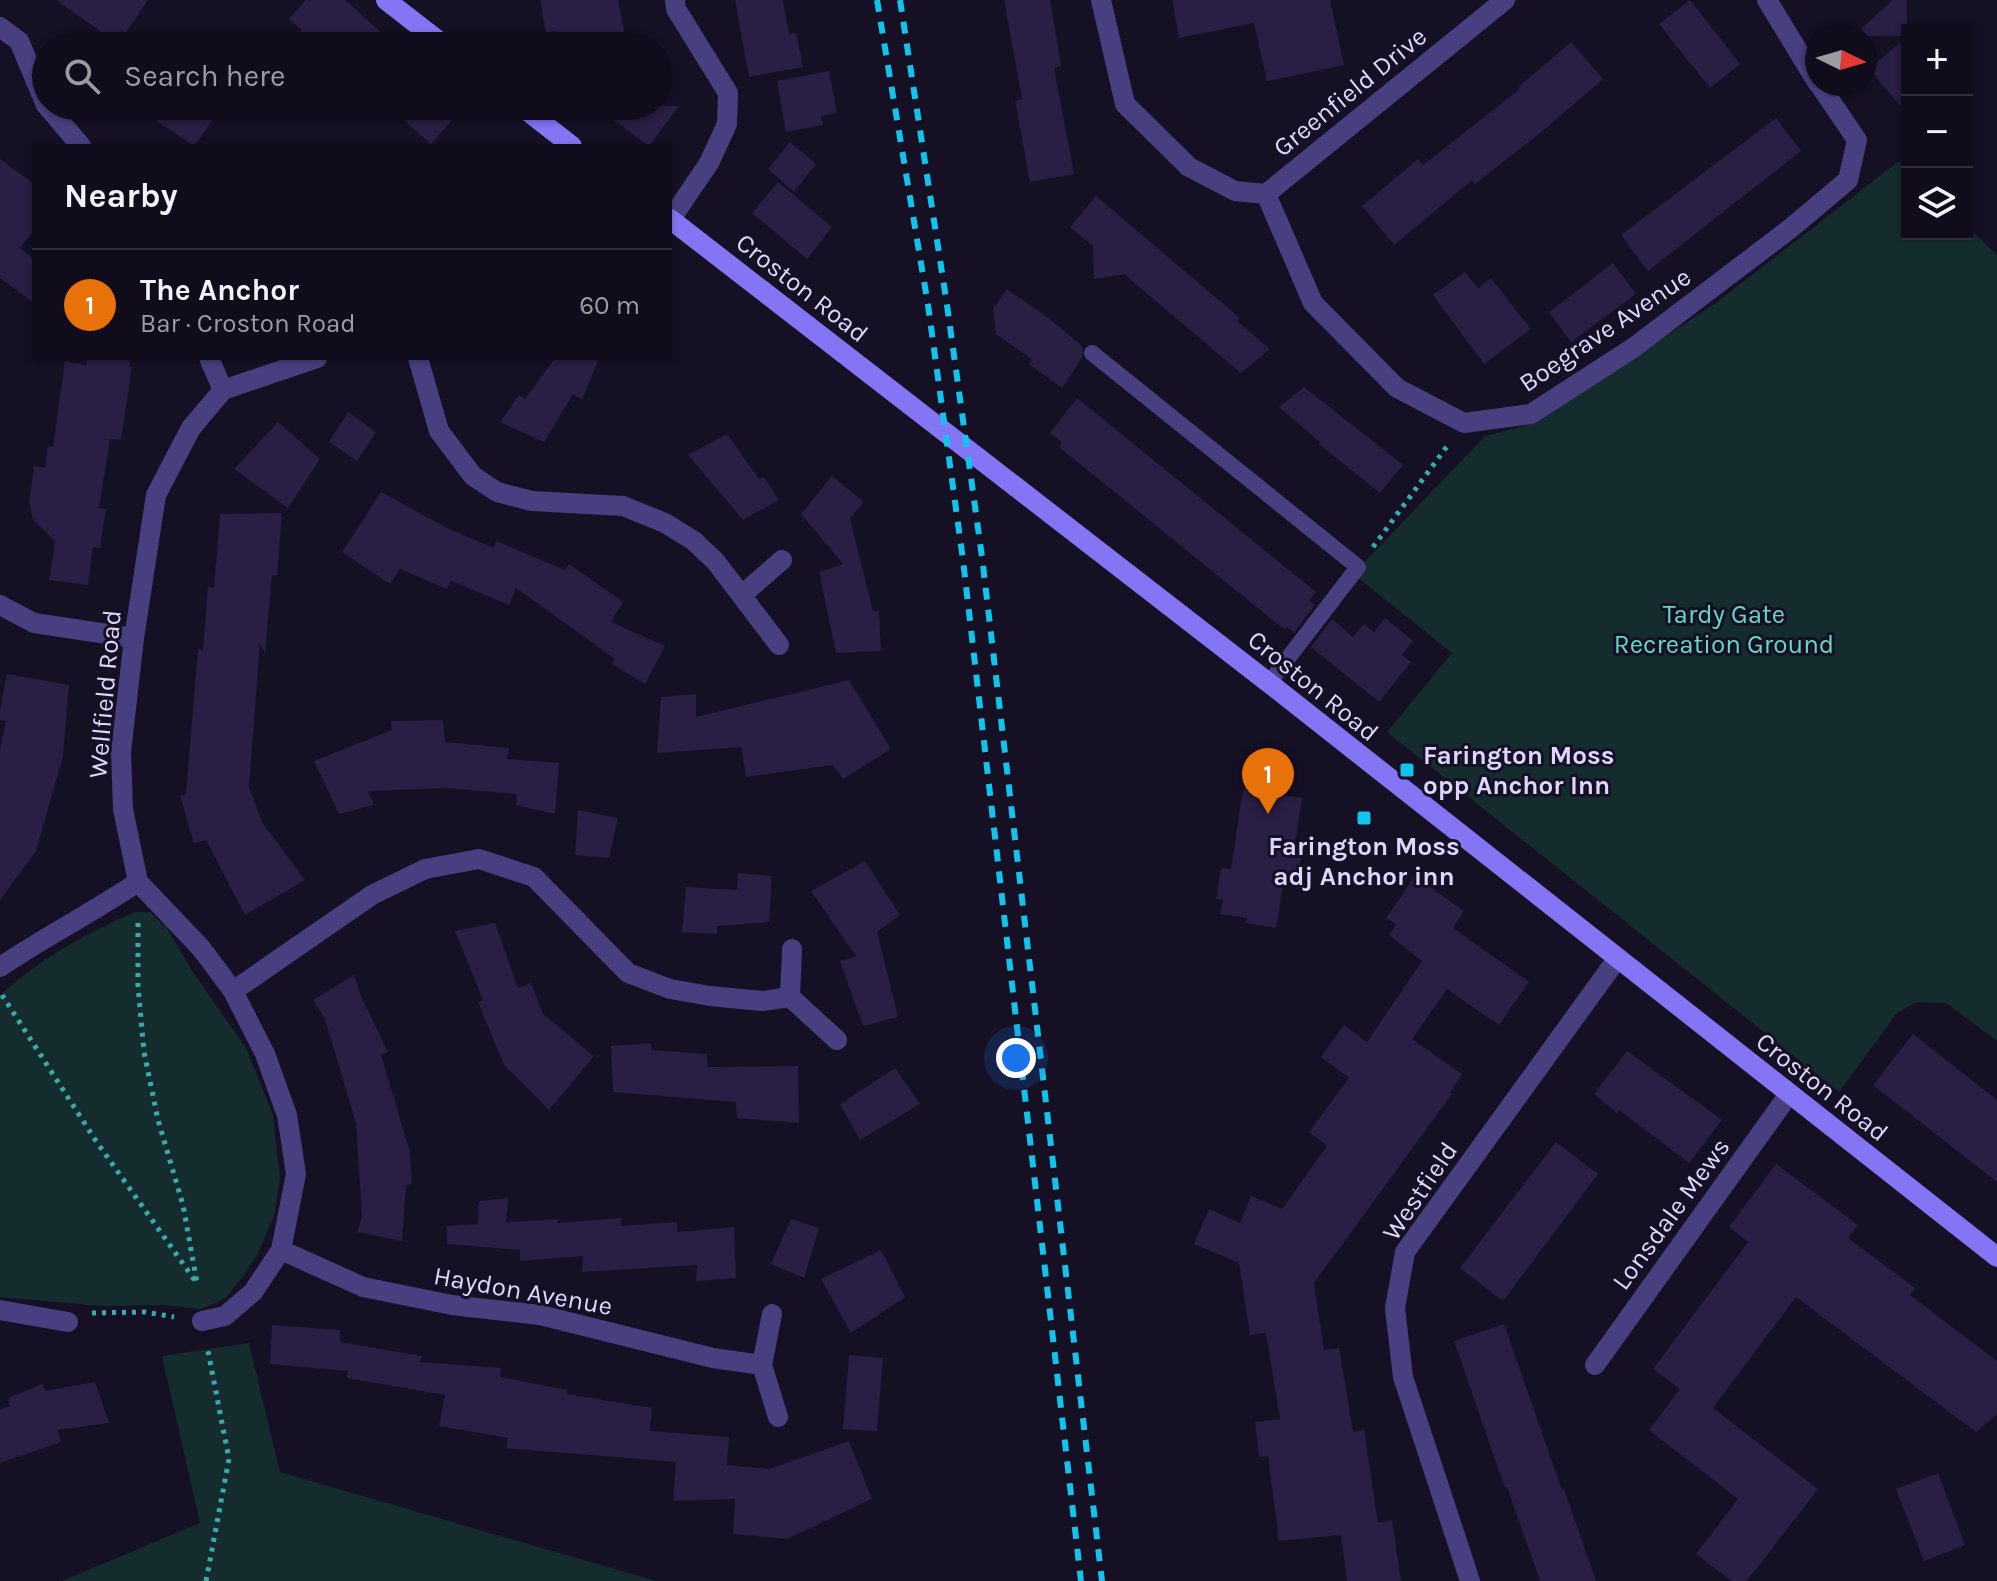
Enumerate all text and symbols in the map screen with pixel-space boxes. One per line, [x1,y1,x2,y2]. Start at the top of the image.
street label: Greenfield Drive [1267,21,1433,163]
north arrow [1805,24,1877,96]
map controls [1901,24,1973,240]
button: + [1901,24,1973,96]
search box [32,32,672,120]
icon: search [60,54,104,98]
text: Search here [124,58,285,94]
button: − [1901,96,1973,168]
button: layers [1901,168,1973,240]
text: Nearby [64,176,178,216]
street label: Croston Road [730,227,874,349]
street label: Boegrave Avenue [1513,261,1697,399]
text: The Anchor [140,272,299,308]
text: 1 [85,290,95,321]
text: 60 m [579,290,640,321]
text: Bar · Croston Road [140,308,356,339]
park label: Tardy Gate Recreation Ground [1614,599,1834,660]
street label: Wellfield Road [82,608,128,780]
street label: Croston Road [1241,624,1385,748]
place label: Farington Moss opp Anchor Inn [1423,740,1615,801]
pin: 1 [1242,748,1294,814]
marker: Farington Moss opp Anchor Inn [1398,761,1416,779]
marker: Farington Moss adj Anchor inn [1355,809,1373,827]
place label: Farington Moss adj Anchor inn [1268,831,1460,892]
street label: Croston Road [1750,1026,1894,1148]
your location [996,1038,1036,1078]
street label: Lonsdale Mews [1606,1132,1736,1296]
street label: Westfield [1376,1136,1464,1246]
street label: Haydon Avenue [431,1260,615,1322]

